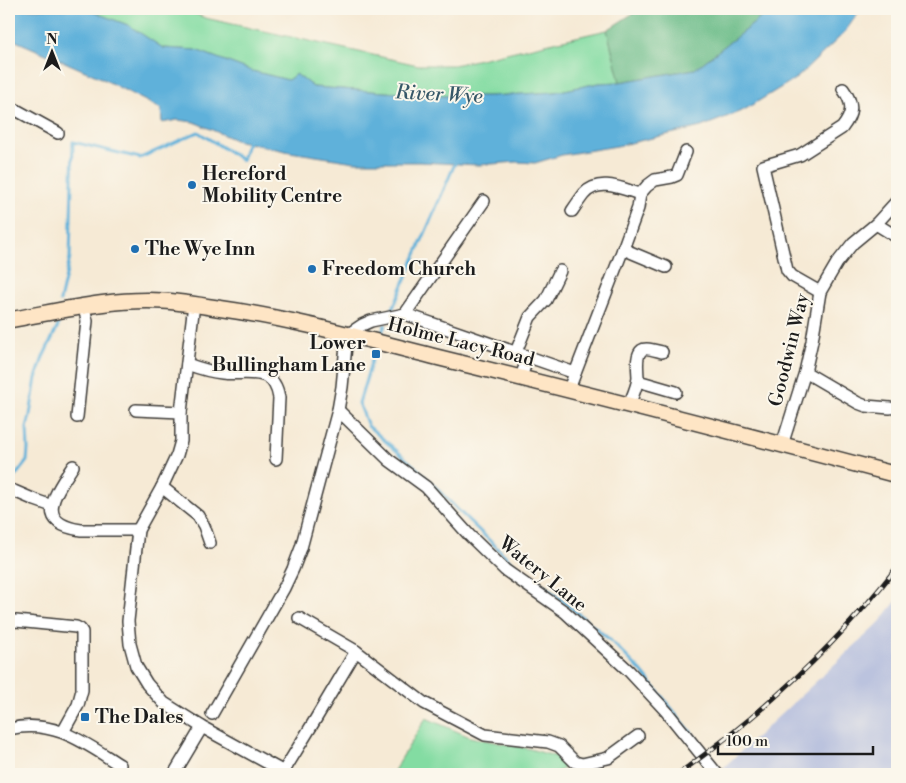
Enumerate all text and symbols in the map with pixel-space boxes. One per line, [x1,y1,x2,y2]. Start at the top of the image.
north arrow [28,28,78,78]
text: N [46,31,58,49]
water label: River Wye [394,80,484,110]
place label: Hereford Mobility Centre [202,162,342,208]
marker: Hereford Mobility Centre [186,179,198,191]
place label: The Wye Inn [145,237,256,261]
marker: The Wye Inn [129,243,141,255]
place label: Freedom Church [322,257,476,281]
marker: Freedom Church [306,263,318,275]
street label: Goodwin Way [763,290,815,409]
street label: Holme Lacy Road [385,312,537,372]
place label: Lower Bullingham Lane [212,331,366,377]
marker: Lower Bullingham Lane [370,348,382,360]
street label: Watery Lane [493,530,592,617]
place label: The Dales [95,705,184,729]
marker: The Dales [79,711,91,723]
scale bar [718,723,874,755]
text: 100 m [726,732,768,751]

